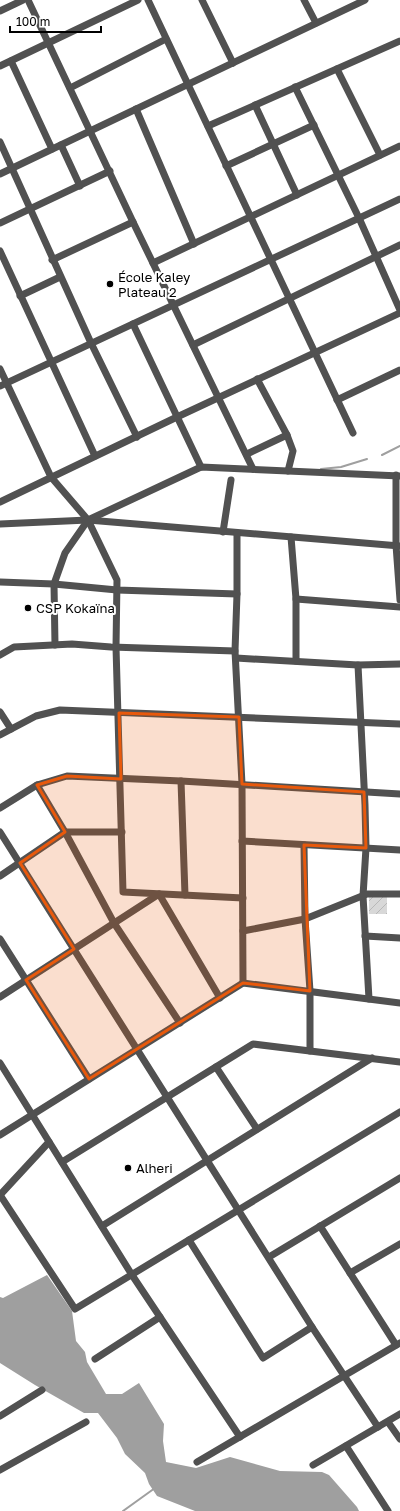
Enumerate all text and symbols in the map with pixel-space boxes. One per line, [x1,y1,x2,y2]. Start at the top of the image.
scale bar [10,8,101,34]
text: 100 m [16,14,50,29]
place label: École Kaley Plateau 2 [118,269,191,300]
marker: École Kaley Plateau 2 [105,279,115,289]
place label: CSP Kokaïna [36,600,115,616]
marker: CSP Kokaïna [23,603,33,613]
place label: Alheri [136,1160,173,1176]
marker: Alheri [123,1163,133,1173]

